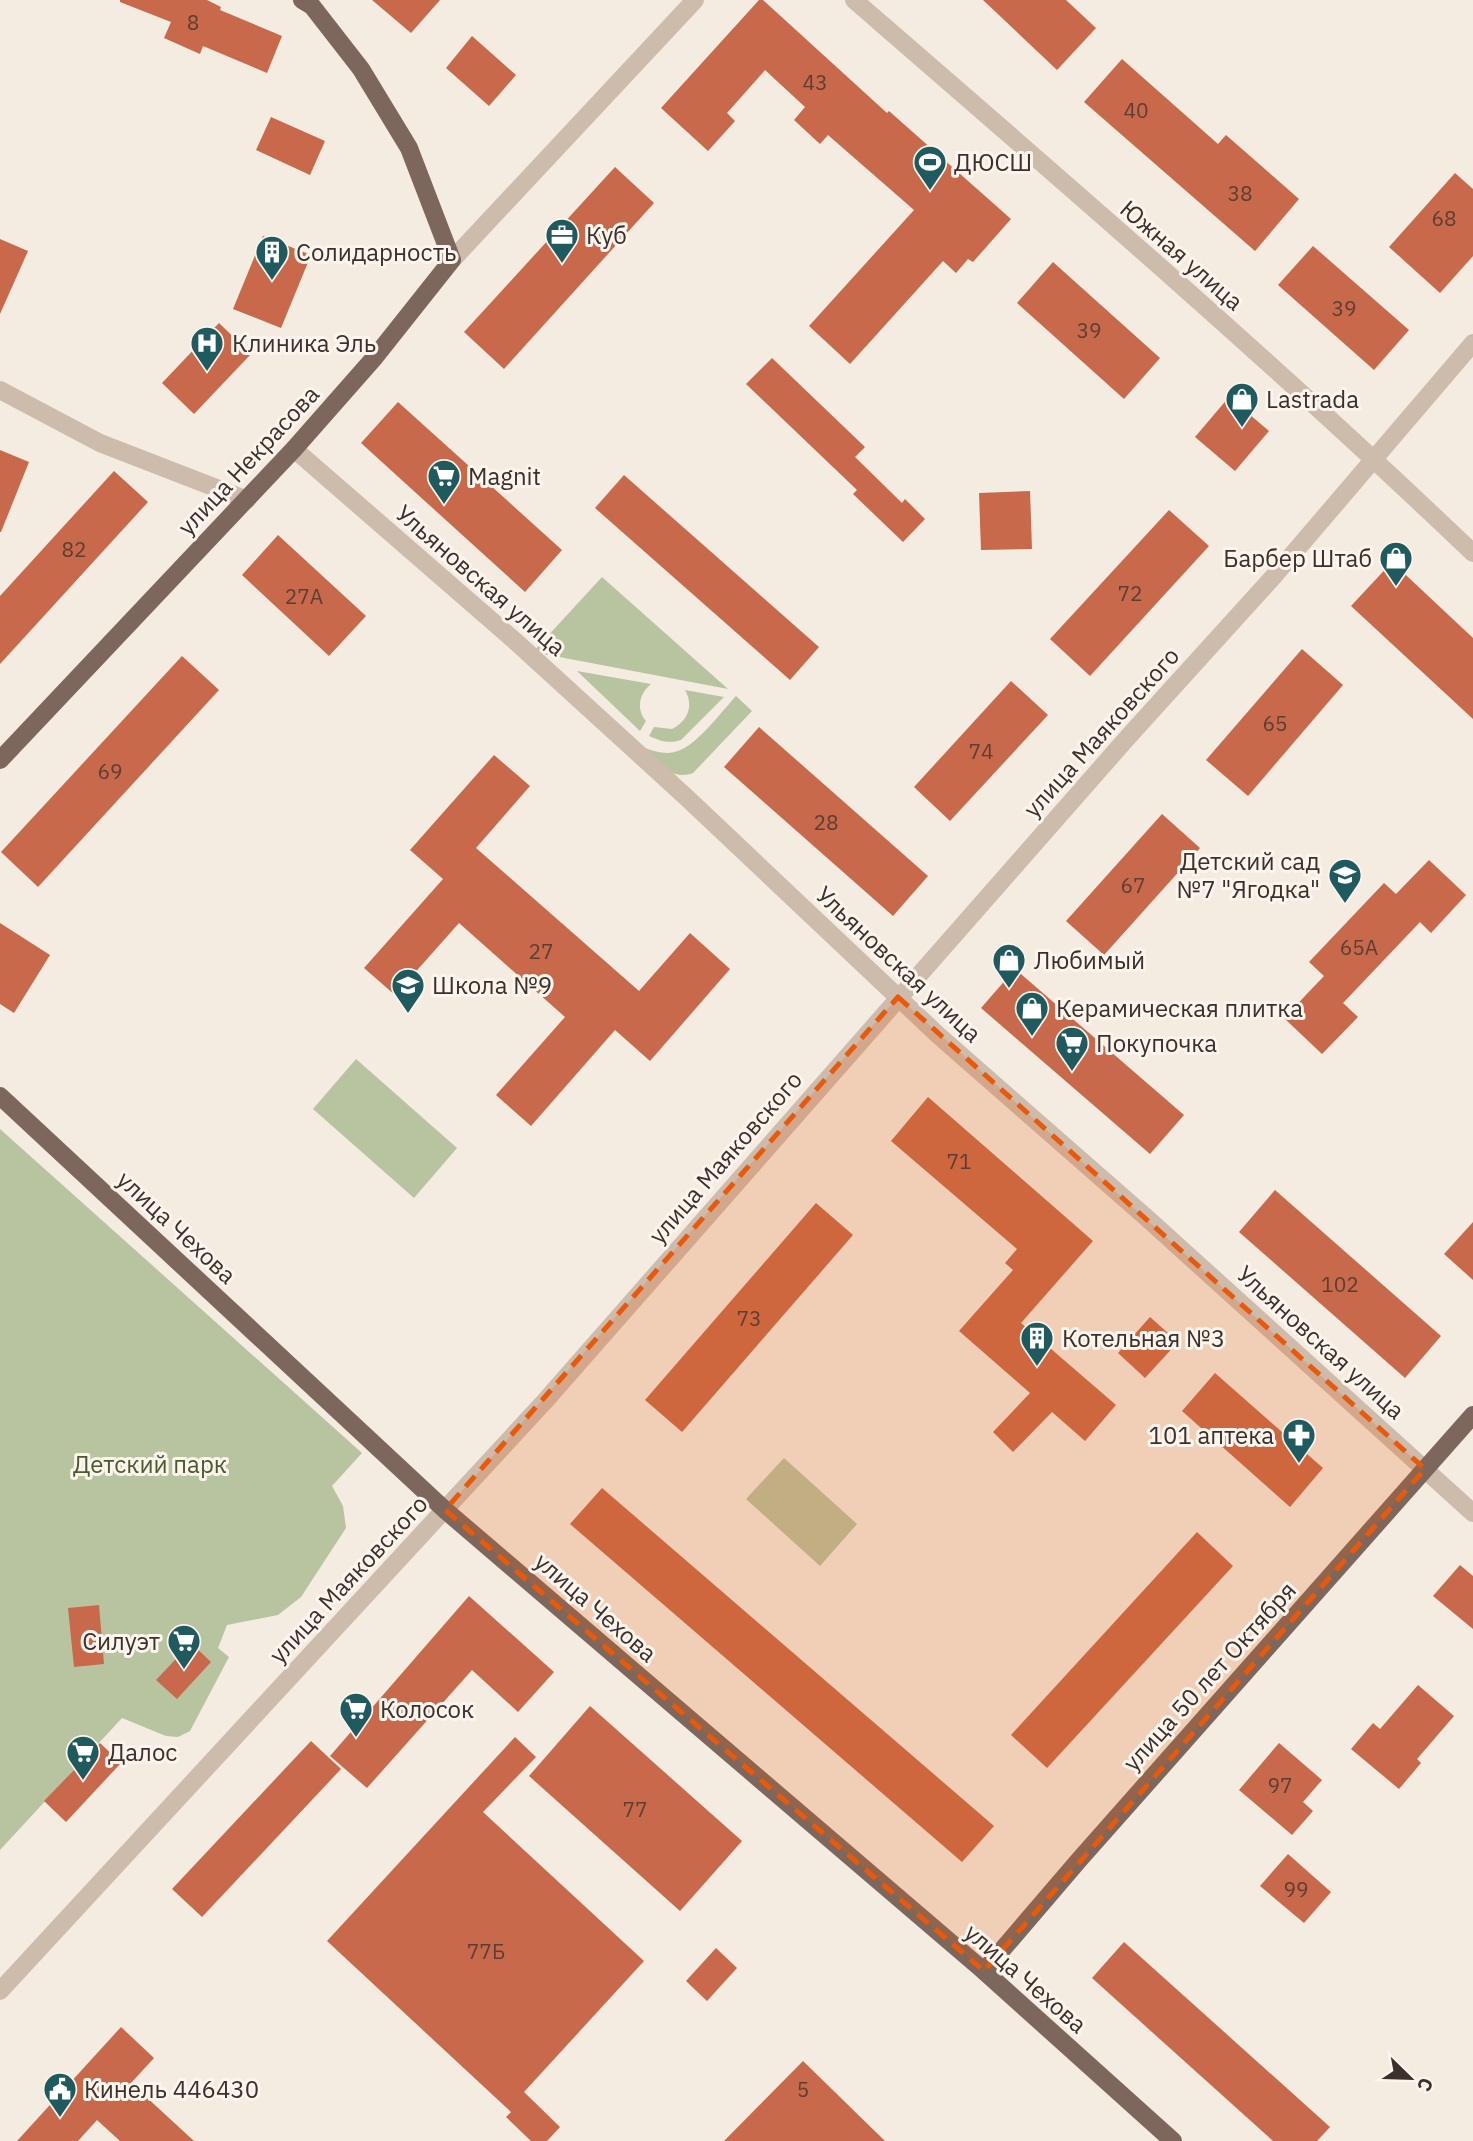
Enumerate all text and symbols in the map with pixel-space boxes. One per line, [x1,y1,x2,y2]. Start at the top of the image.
house number: 8 [187,8,199,36]
house number: 43 [802,68,828,96]
house number: 40 [1123,96,1149,124]
sports icon: ДЮСШ [911,143,949,192]
place label: ДЮСШ [954,146,1032,178]
house number: 38 [1227,179,1253,207]
street label: Южная улица [1114,193,1250,317]
house number: 68 [1431,204,1457,232]
office icon: Куб [543,216,581,265]
place label: Куб [586,219,627,251]
building icon: Солидарность [253,233,291,282]
place label: Солидарность [296,236,457,268]
house number: 39 [1331,294,1357,322]
house number: 39 [1076,316,1102,344]
hospital icon: Клиника Эль [188,324,226,373]
place label: Клиника Эль [232,327,376,359]
street label: улица Некрасова [170,378,326,542]
shop icon: Lastrada [1223,380,1261,429]
place label: Lastrada [1266,383,1359,415]
supermarket icon: Magnit [425,457,463,506]
place label: Magnit [468,460,541,492]
street label: Ульяновская улица [389,497,573,663]
house number: 82 [61,535,87,563]
shop icon: Барбер Штаб [1377,539,1415,588]
place label: Барбер Штаб [1223,542,1372,574]
house number: 72 [1117,579,1143,607]
house number: 27А [285,582,323,610]
street label: улица Маяковского [1016,640,1186,824]
house number: 65 [1262,709,1288,737]
house number: 74 [968,737,994,765]
house number: 69 [97,757,123,785]
house number: 28 [813,808,839,836]
place label: Детский сад №7 "Ягодка" [1177,845,1320,905]
school or university icon: Детский сад №7 "Ягодка" [1326,856,1364,905]
house number: 67 [1120,871,1146,899]
street label: Ульяновская улица [809,879,989,1049]
house number: 65А [1340,933,1378,961]
house number: 27 [528,937,554,965]
shop icon: Любимый [990,941,1028,990]
place label: Любимый [1034,944,1145,976]
school or university icon: Школа №9 [389,966,427,1015]
place label: Школа №9 [432,969,552,1001]
shop icon: Керамическая плитка [1013,989,1051,1038]
place label: Керамическая плитка [1056,992,1303,1024]
supermarket icon: Покупочка [1053,1024,1091,1073]
place label: Покупочка [1096,1027,1217,1059]
street label: улица Маяковского [641,1064,809,1250]
house number: 71 [946,1147,972,1175]
street label: улица Чехова [111,1163,244,1291]
street label: Ульяновская улица [1230,1258,1412,1426]
house number: 102 [1321,1270,1359,1298]
house number: 73 [736,1304,762,1332]
building icon: Котельная №3 [1018,1319,1056,1368]
place label: Котельная №3 [1062,1322,1225,1354]
pharmacy icon: 101 аптека [1280,1416,1318,1465]
place label: 101 аптека [1149,1419,1274,1451]
park label: Детский парк [73,1448,227,1480]
street label: улица Маяковского [262,1488,434,1670]
street label: улица Чехова [528,1545,664,1669]
street label: улица 50 лет Октября [1115,1574,1303,1778]
supermarket icon: Силуэт [165,1622,203,1671]
place label: Силуэт [82,1625,160,1657]
supermarket icon: Колосок [337,1690,375,1739]
place label: Колосок [380,1693,474,1725]
supermarket icon: Далос [64,1733,102,1782]
place label: Далос [108,1736,177,1768]
house number: 97 [1267,1771,1293,1799]
house number: 77 [622,1795,648,1823]
house number: 99 [1283,1875,1309,1903]
street label: улица Чехова [958,1916,1094,2040]
house number: 77Б [467,1937,505,1965]
north arrow [1375,2043,1445,2113]
public building icon: Кинель 446430 [41,2070,79,2119]
place label: Кинель 446430 [84,2073,259,2105]
text: С [1412,2074,1439,2095]
house number: 5 [797,2075,809,2103]

